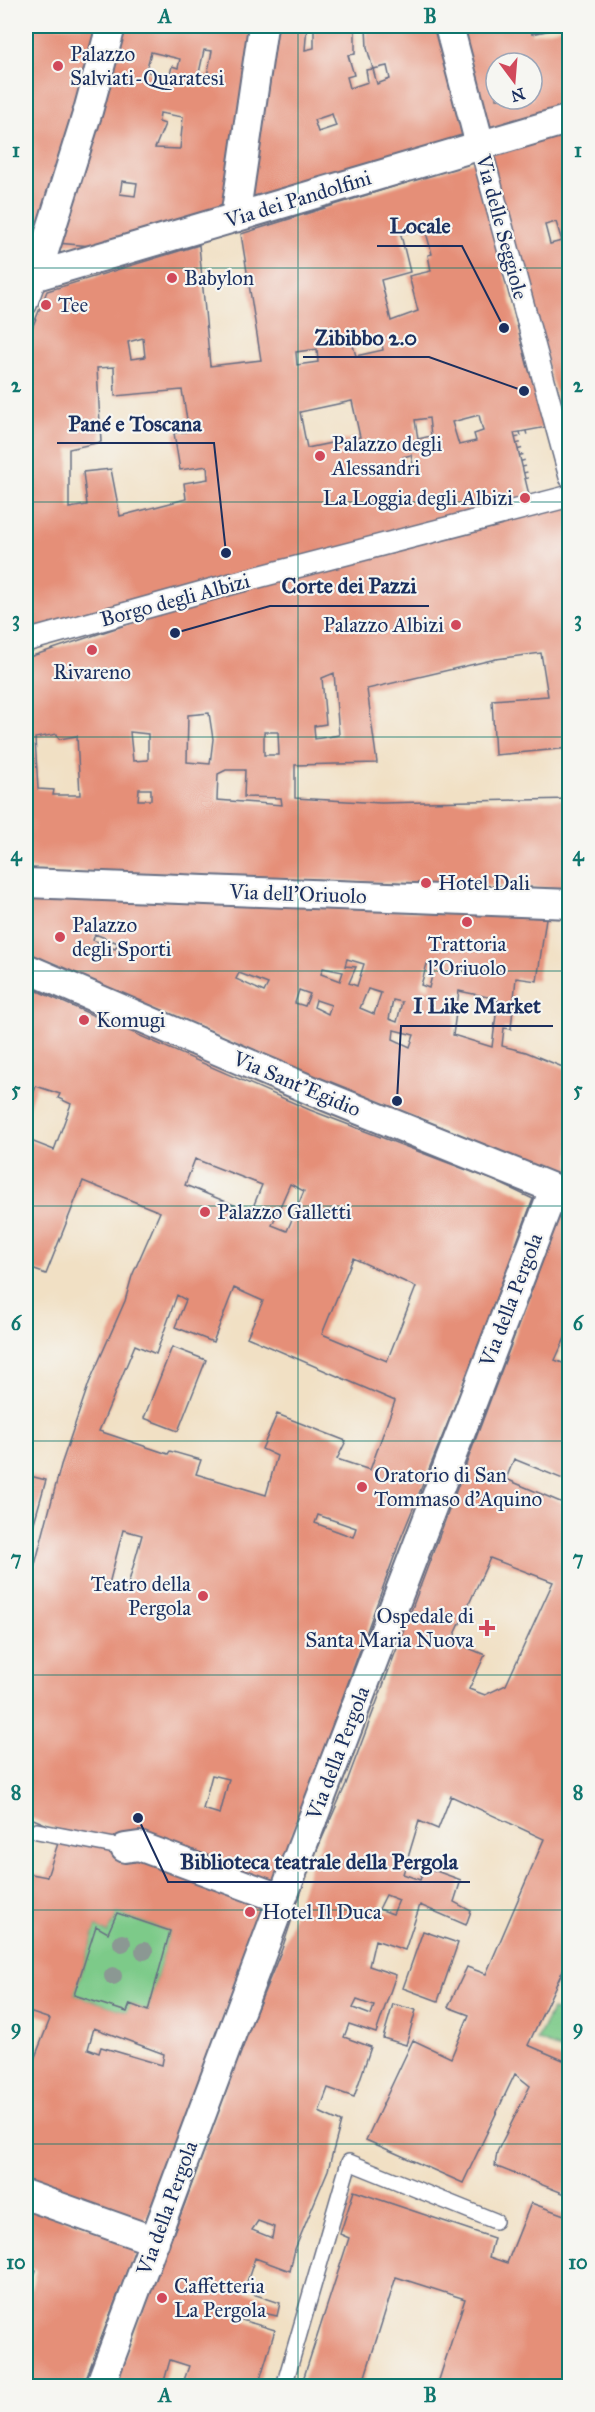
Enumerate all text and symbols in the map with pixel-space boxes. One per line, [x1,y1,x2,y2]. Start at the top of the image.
text: A [156,4,172,28]
text: B [423,4,437,28]
place label: Palazzo Salviati-Quaratesi [70,41,225,91]
north arrow [484,51,544,111]
marker: Palazzo Salviati-Quaratesi [51,59,65,73]
text: N [508,84,527,106]
text: 1 [12,138,20,162]
text: 1 [574,138,582,162]
street label: Via delle Seggiole [470,151,534,302]
street label: Via dei Pandolfini [221,164,374,234]
callout: Locale [377,206,462,246]
text: Locale [389,212,451,239]
place label: Babylon [184,265,254,291]
marker: Babylon [165,271,179,285]
place label: Tee [58,292,88,318]
marker: Tee [39,298,53,312]
callout: Zibibbo 2.0 [303,317,429,357]
text: Zibibbo 2.0 [315,324,417,351]
text: 2 [11,373,22,397]
text: 2 [573,373,584,397]
callout: Pané e Toscana [57,403,214,443]
text: Pané e Toscana [68,410,202,437]
place label: Palazzo degli Alessandri [331,431,443,481]
marker: Palazzo degli Alessandri [313,449,327,463]
place label: La Loggia degli Albizi [323,485,513,511]
marker: La Loggia degli Albizi [518,491,532,505]
callout: Corte dei Pazzi [270,566,429,606]
street label: Borgo degli Albizi [97,567,253,632]
text: Corte dei Pazzi [282,572,417,599]
text: 3 [12,607,20,632]
text: 3 [574,607,582,632]
place label: Palazzo Albizi [323,612,444,638]
marker: Palazzo Albizi [449,618,463,632]
marker: Rivareno [85,643,99,657]
place label: Rivareno [53,659,131,685]
text: 4 [10,842,22,867]
text: 4 [572,842,584,867]
place label: Hotel Dali [438,870,530,896]
marker: Hotel Dali [419,876,433,890]
street label: Via dell'Oriuolo [228,879,367,909]
place label: Palazzo degli Sporti [72,912,172,962]
marker: Trattoria l'Oriuolo [460,915,474,929]
marker: Palazzo degli Sporti [53,930,67,944]
place label: Trattoria l'Oriuolo [428,931,507,981]
callout: I Like Market [401,986,553,1026]
text: I Like Market [413,992,541,1019]
place label: Komugi [96,1007,166,1033]
marker: Komugi [77,1013,91,1027]
street label: Via Sant'Egidio [228,1045,365,1123]
text: 5 [11,1077,21,1101]
text: 5 [573,1077,583,1101]
place label: Palazzo Galletti [217,1199,352,1225]
marker: Palazzo Galletti [198,1205,212,1219]
street label: Via della Pergola [473,1229,548,1371]
text: 6 [11,1311,23,1335]
text: 6 [573,1311,585,1335]
place label: Oratorio di San Tommaso d'Aquino [374,1462,543,1512]
marker: Oratorio di San Tommaso d'Aquino [355,1480,369,1494]
text: 7 [11,1546,22,1570]
text: 7 [573,1546,584,1570]
place label: Teatro della Pergola [91,1571,191,1621]
marker: Teatro della Pergola [196,1589,210,1603]
place label: Ospedale di Santa Maria Nuova [305,1603,474,1653]
marker: Ospedale di Santa Maria Nuova [478,1619,496,1637]
street label: Via della Pergola [300,1682,375,1824]
text: 8 [11,1780,21,1804]
text: 8 [573,1780,583,1804]
callout: Biblioteca teatrale della Pergola [168,1842,470,1882]
text: Biblioteca teatrale della Pergola [180,1848,459,1875]
place label: Hotel Il Duca [262,1899,382,1925]
marker: Hotel Il Duca [243,1905,257,1919]
text: 9 [11,2015,21,2040]
text: 9 [573,2015,583,2040]
street label: Via della Pergola [130,2137,203,2280]
text: 10 [6,2250,26,2274]
text: 10 [568,2250,588,2274]
place label: Caffetteria La Pergola [174,2273,266,2323]
marker: Caffetteria La Pergola [155,2291,169,2305]
text: A [156,2383,172,2407]
text: B [423,2383,437,2407]

